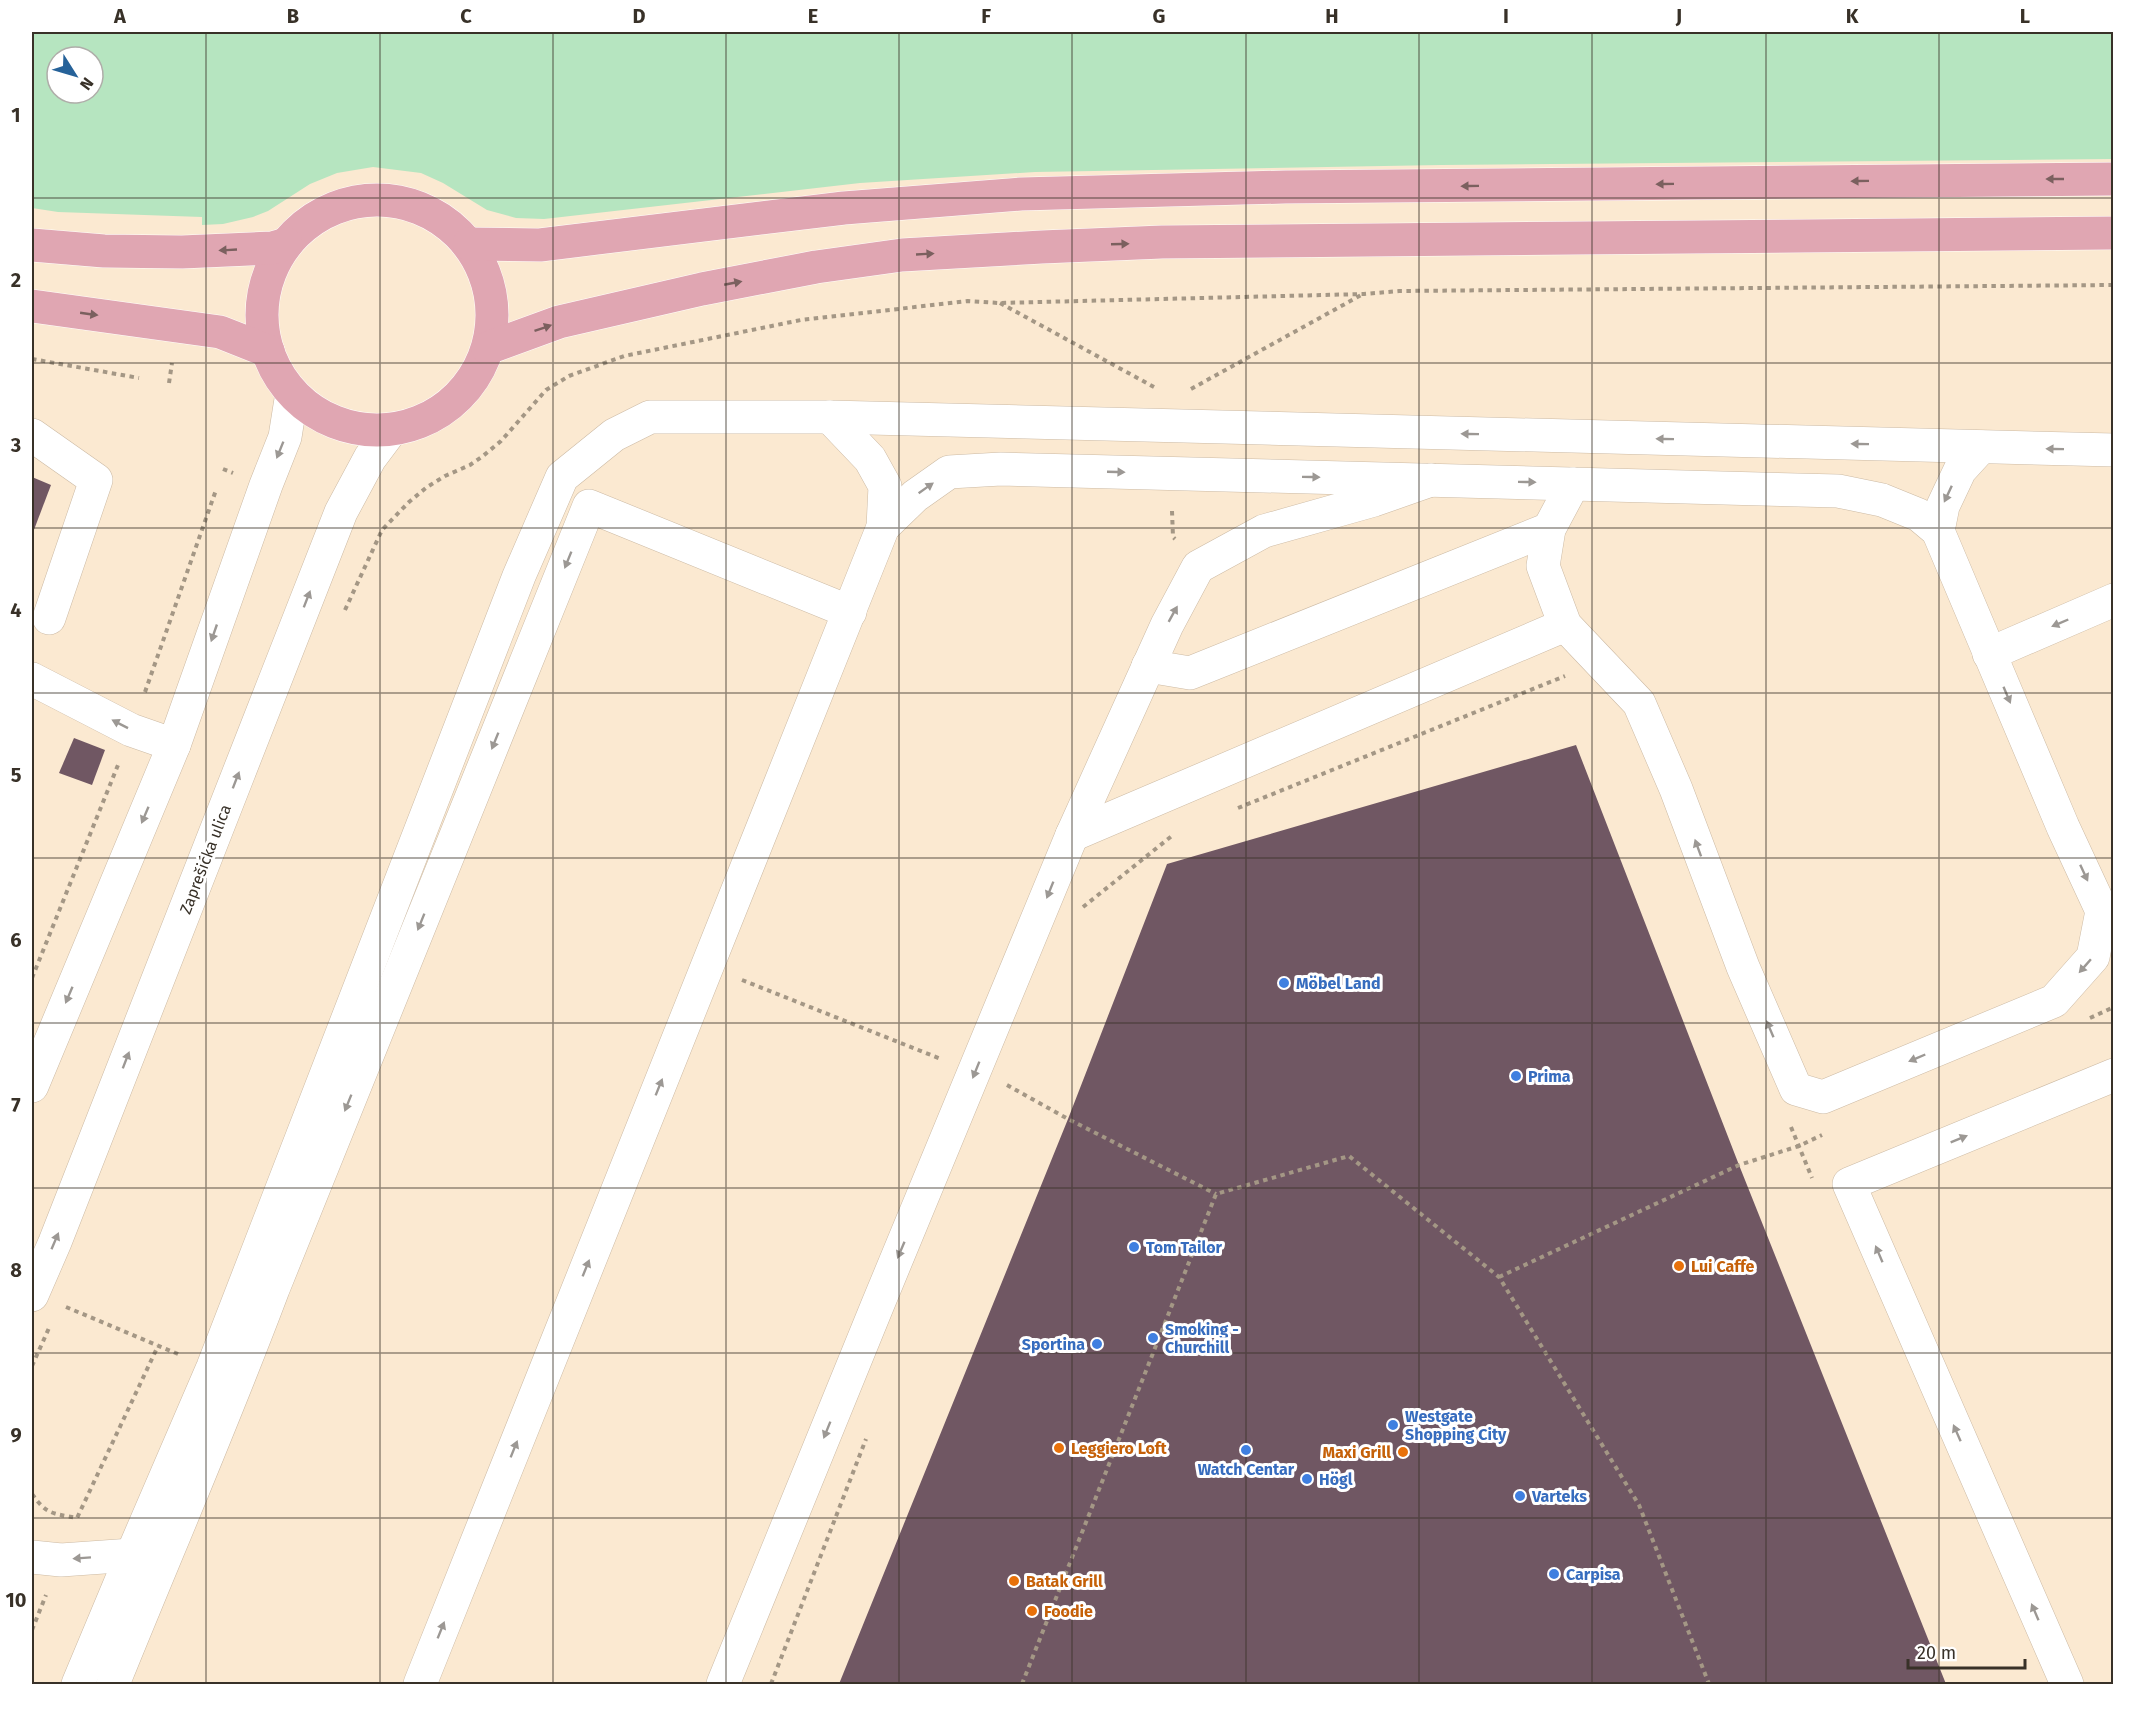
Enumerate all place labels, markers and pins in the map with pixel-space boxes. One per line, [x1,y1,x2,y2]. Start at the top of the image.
place label: Möbel Land [1296,974,1381,993]
marker: Möbel Land [1277,976,1291,990]
place label: Prima [1528,1067,1571,1086]
marker: Prima [1509,1069,1523,1083]
place label: Tom Tailor [1146,1238,1223,1257]
marker: Tom Tailor [1127,1240,1141,1254]
place label: Lui Caffe [1691,1257,1754,1276]
marker: Lui Caffe [1672,1259,1686,1273]
place label: Smoking - Churchill [1165,1320,1239,1357]
marker: Smoking - Churchill [1146,1331,1160,1345]
place label: Sportina [1022,1335,1085,1354]
marker: Sportina [1090,1337,1104,1351]
place label: Westgate Shopping City [1405,1407,1507,1444]
marker: Westgate Shopping City [1386,1418,1400,1432]
place label: Leggiero Loft [1071,1439,1168,1458]
marker: Leggiero Loft [1052,1441,1066,1455]
marker: Watch Centar [1239,1443,1253,1457]
place label: Maxi Grill [1322,1443,1391,1462]
marker: Maxi Grill [1396,1445,1410,1459]
place label: Watch Centar [1198,1460,1295,1479]
place label: Högl [1319,1470,1353,1489]
marker: Högl [1300,1472,1314,1486]
place label: Varteks [1531,1487,1587,1506]
marker: Varteks [1513,1489,1527,1503]
place label: Carpisa [1566,1565,1621,1584]
marker: Carpisa [1547,1567,1561,1581]
place label: Batak Grill [1026,1572,1103,1591]
marker: Batak Grill [1007,1574,1021,1588]
place label: Foodie [1044,1602,1093,1621]
marker: Foodie [1025,1604,1039,1618]

